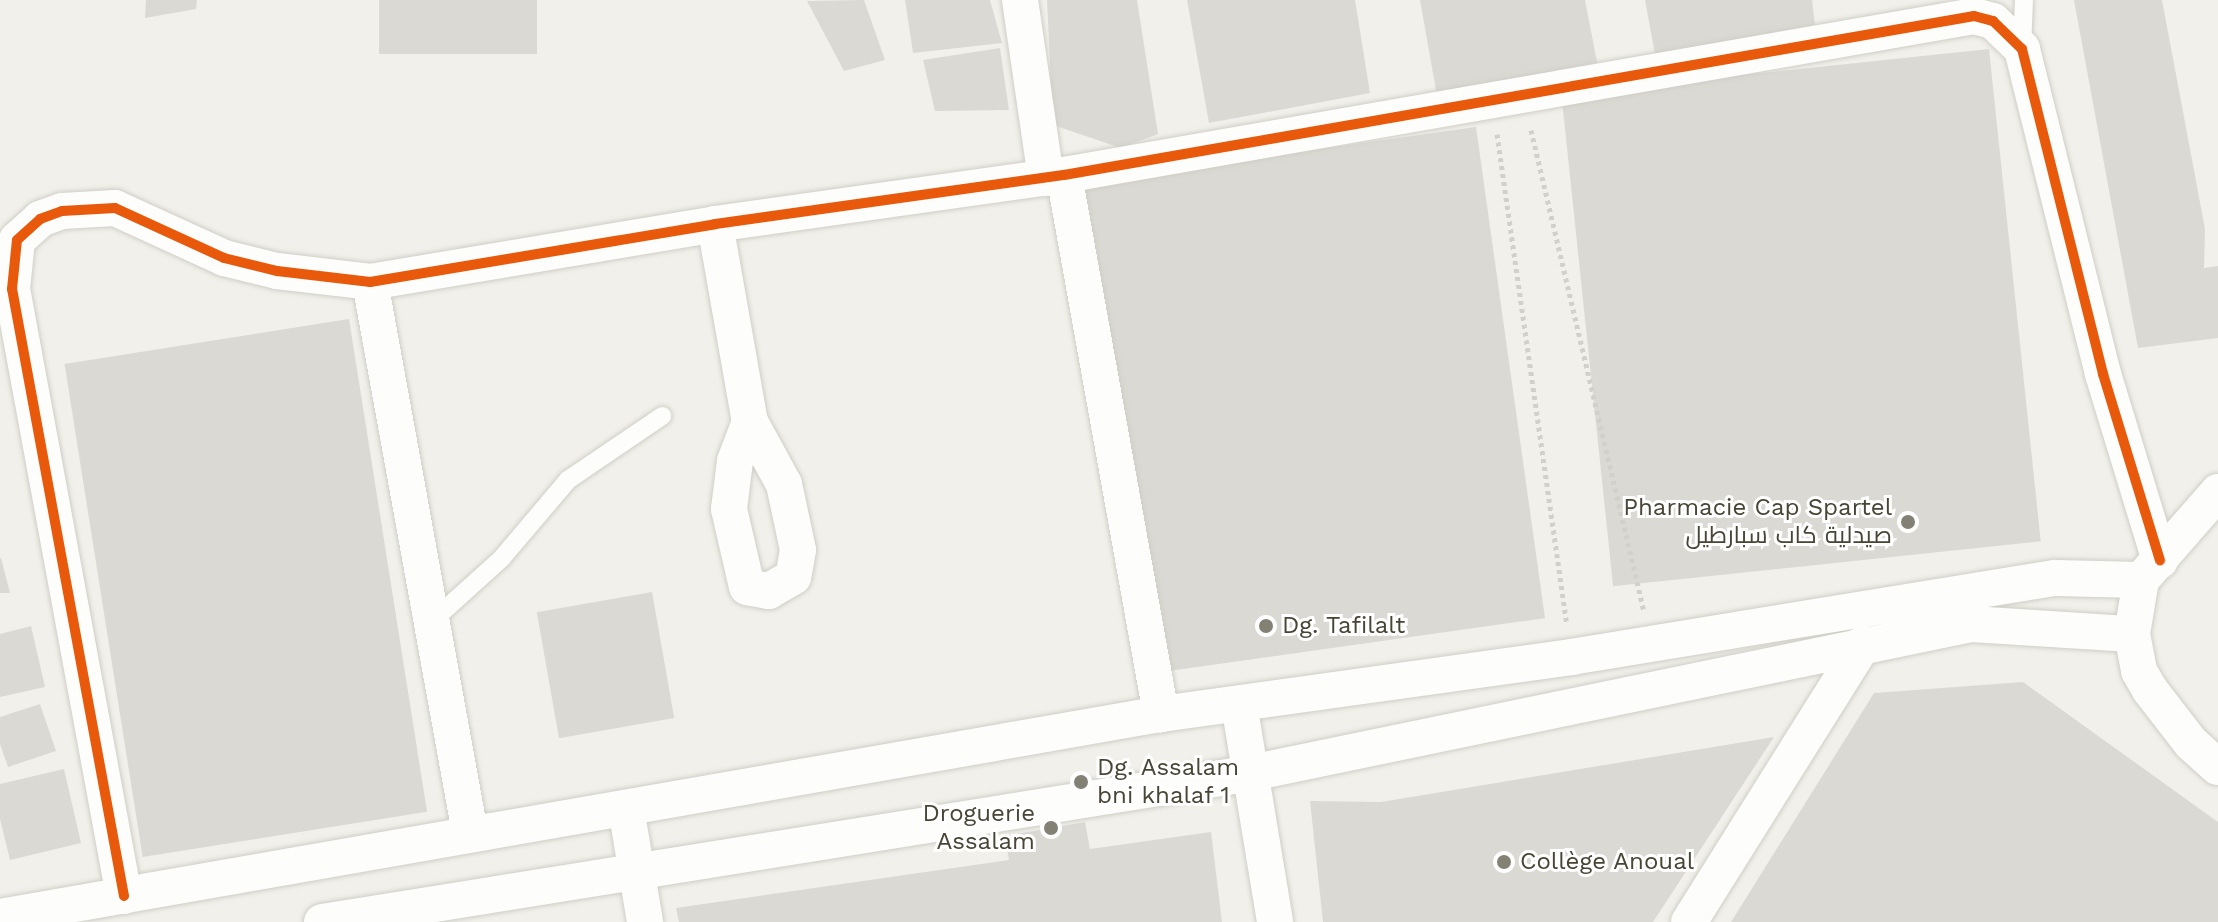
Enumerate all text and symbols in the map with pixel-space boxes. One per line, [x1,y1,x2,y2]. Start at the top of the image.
place label: Pharmacie Cap Spartel صيدلية كاب سبارطيل [1623,494,1892,550]
marker: Pharmacie Cap Spartel صيدلية كاب سبارطيل [1899,513,1917,531]
place label: Dg. Tafilalt [1282,612,1406,640]
marker: Dg. Tafilalt [1257,617,1275,635]
place label: Dg. Assalam bni khalaf 1 [1097,754,1240,810]
marker: Dg. Assalam bni khalaf 1 [1072,773,1090,791]
place label: Droguerie Assalam [923,800,1035,856]
marker: Droguerie Assalam [1042,819,1060,837]
place label: Collège Anoual [1520,848,1695,876]
marker: Collège Anoual [1495,853,1513,871]

